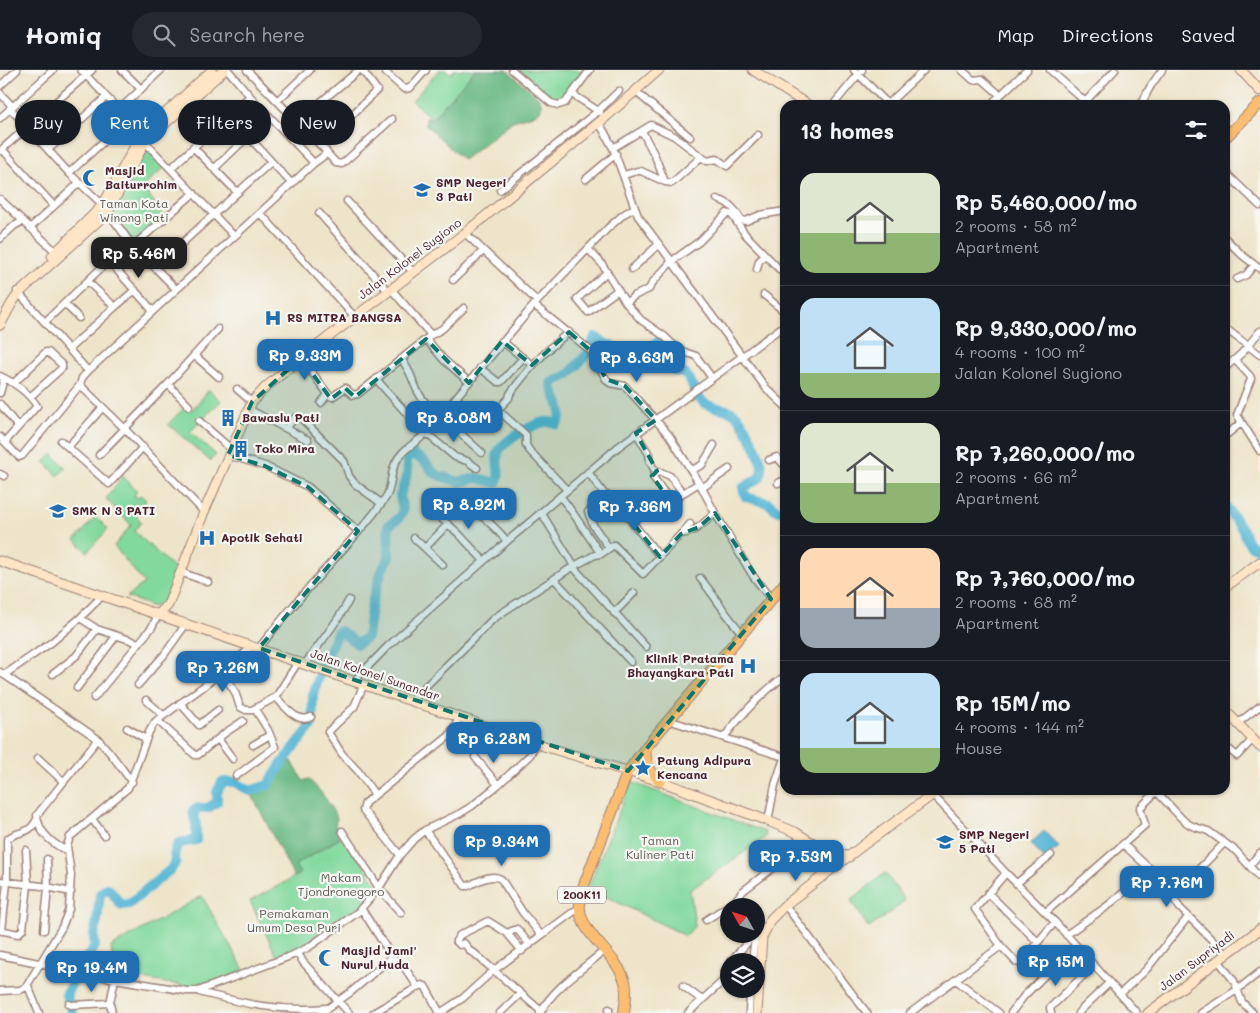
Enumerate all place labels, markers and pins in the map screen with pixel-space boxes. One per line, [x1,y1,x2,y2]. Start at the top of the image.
place label: Masjid Baiturrohim [105,162,177,192]
mosque icon: Masjid Baiturrohim [81,168,101,188]
place label: SMP Negeri 3 Pati [436,174,507,204]
school or university icon: SMP Negeri 3 Pati [412,180,432,200]
pin: Rp 5.46M [87,236,191,279]
hospital icon: RS MITRA BANGSA [263,308,283,328]
place label: RS MITRA BANGSA [287,309,402,325]
pin: Rp 9.33M [253,338,357,381]
pin: Rp 8.63M [585,340,689,383]
pin: Rp 8.08M [402,400,506,443]
building icon: Bawaslu Pati [218,408,238,428]
place label: Bawaslu Pati [242,409,320,425]
building icon: Toko Mira [231,439,251,459]
place label: Toko Mira [255,440,315,456]
pin: Rp 8.92M [417,488,521,530]
pin: Rp 7.36M [583,490,687,532]
school or university icon: SMK N 3 PATI [48,501,68,521]
place label: SMK N 3 PATI [72,502,155,518]
hospital icon: Apotik Sehati [197,528,217,548]
place label: Apotik Sehati [221,529,303,545]
pin: Rp 7.26M [171,650,275,693]
place label: Klinik Pratama Bhayangkara Pati [627,650,734,680]
hospital icon: Klinik Pratama Bhayangkara Pati [738,656,758,676]
pin: Rp 6.28M [442,722,546,764]
place label: Patung Adipura Kencana [657,752,751,782]
place icon: Patung Adipura Kencana [633,758,653,778]
pin: Rp 9.34M [450,824,554,867]
place label: SMP Negeri 5 Pati [959,826,1030,856]
school or university icon: SMP Negeri 5 Pati [935,832,955,852]
pin: Rp 7.53M [744,840,848,882]
pin: Rp 7.76M [1115,866,1219,908]
place label: Masjid Jami' Nurul Huda [341,942,417,972]
pin: Rp 15M [1015,944,1097,987]
mosque icon: Masjid Jami' Nurul Huda [317,948,337,968]
pin: Rp 19.4M [40,950,144,993]

